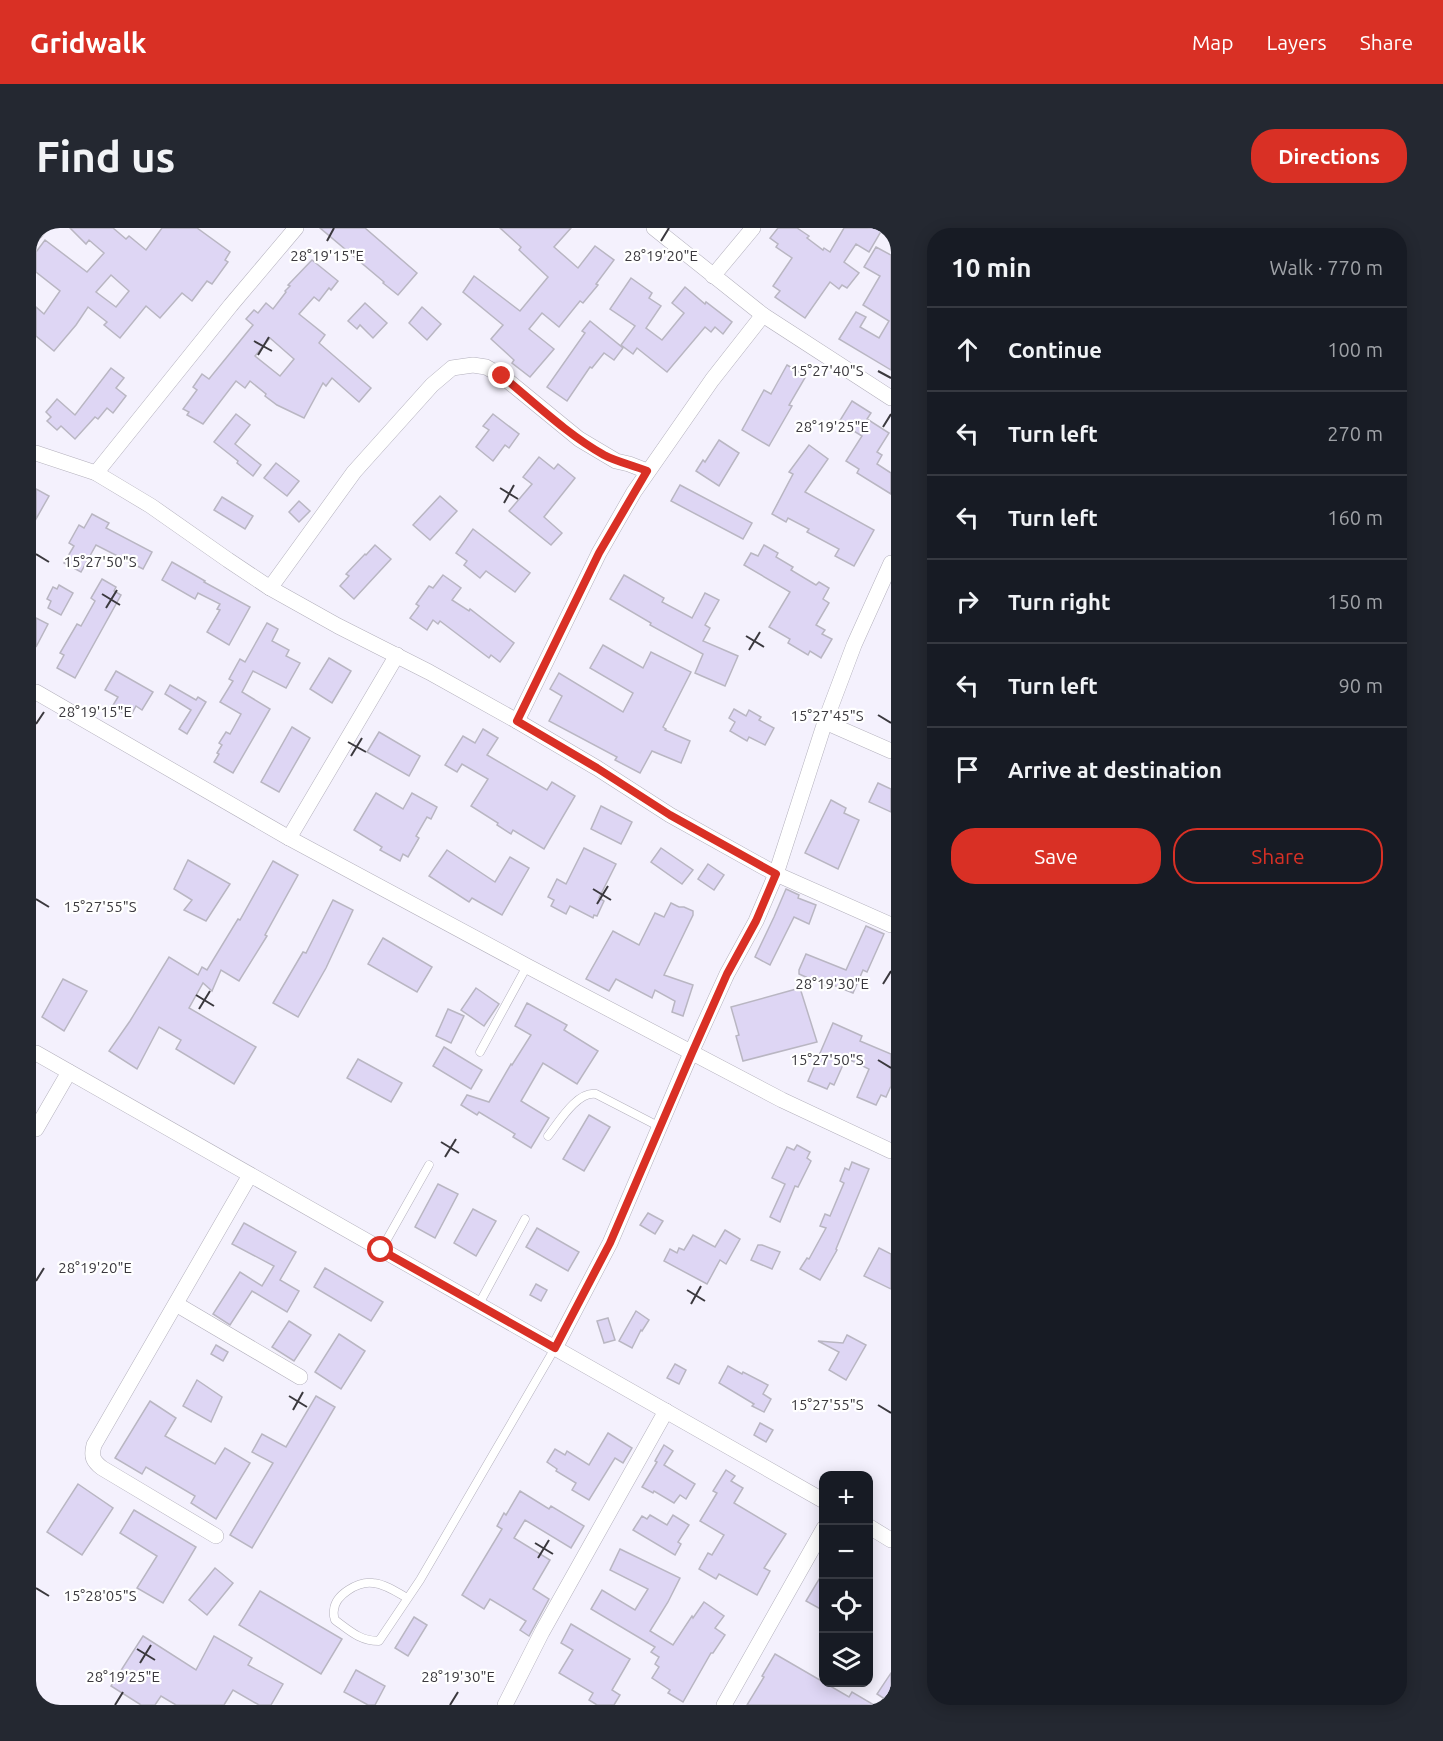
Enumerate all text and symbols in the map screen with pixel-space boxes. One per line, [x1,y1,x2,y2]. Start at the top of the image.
text: Gridwalk [30,27,147,58]
text: Map [1192,30,1233,54]
text: Layers [1266,30,1327,54]
text: Share [1360,30,1413,54]
button: Directions [1251,129,1407,183]
text: Find us [36,133,175,180]
text: 28°19'15"E [290,247,364,264]
text: 28°19'20"E [624,247,698,264]
text: 10 min [951,253,1031,282]
text: Walk · 770 m [1270,256,1383,279]
icon: ahead [951,333,984,366]
text: Continue [1008,337,1102,362]
text: 100 m [1327,338,1383,361]
route end [488,362,514,388]
text: 15°27'40"S [790,362,864,379]
icon: left [951,417,984,450]
text: 28°19'25"E [795,418,869,435]
text: Turn left [1008,421,1098,446]
text: 270 m [1327,422,1383,445]
icon: left [951,501,984,534]
text: Turn left [1008,505,1098,530]
text: 160 m [1327,506,1383,529]
text: 15°27'50"S [63,553,137,570]
icon: right [951,585,984,618]
text: Turn right [1008,589,1110,614]
text: 150 m [1327,590,1383,613]
icon: left [951,669,984,702]
text: Turn left [1008,673,1098,698]
text: 90 m [1339,674,1383,697]
text: 28°19'15"E [58,703,132,720]
text: 15°27'45"S [790,707,864,724]
icon: arrive [951,753,984,786]
text: Arrive at destination [1008,757,1222,782]
button: Save [951,828,1161,884]
button: Share [1173,828,1383,884]
text: 15°27'55"S [63,898,137,915]
text: 28°19'30"E [795,975,869,992]
text: 15°27'50"S [790,1051,864,1068]
route start [367,1236,393,1262]
text: 28°19'20"E [58,1259,132,1276]
text: 15°27'55"S [790,1396,864,1413]
map controls [819,1471,873,1687]
button: + [819,1471,873,1525]
button: − [819,1525,873,1579]
button: locate [819,1579,873,1633]
text: 15°28'05"S [63,1587,137,1604]
button: layers [819,1633,873,1687]
text: 28°19'25"E [86,1668,160,1685]
text: 28°19'30"E [421,1668,495,1685]

